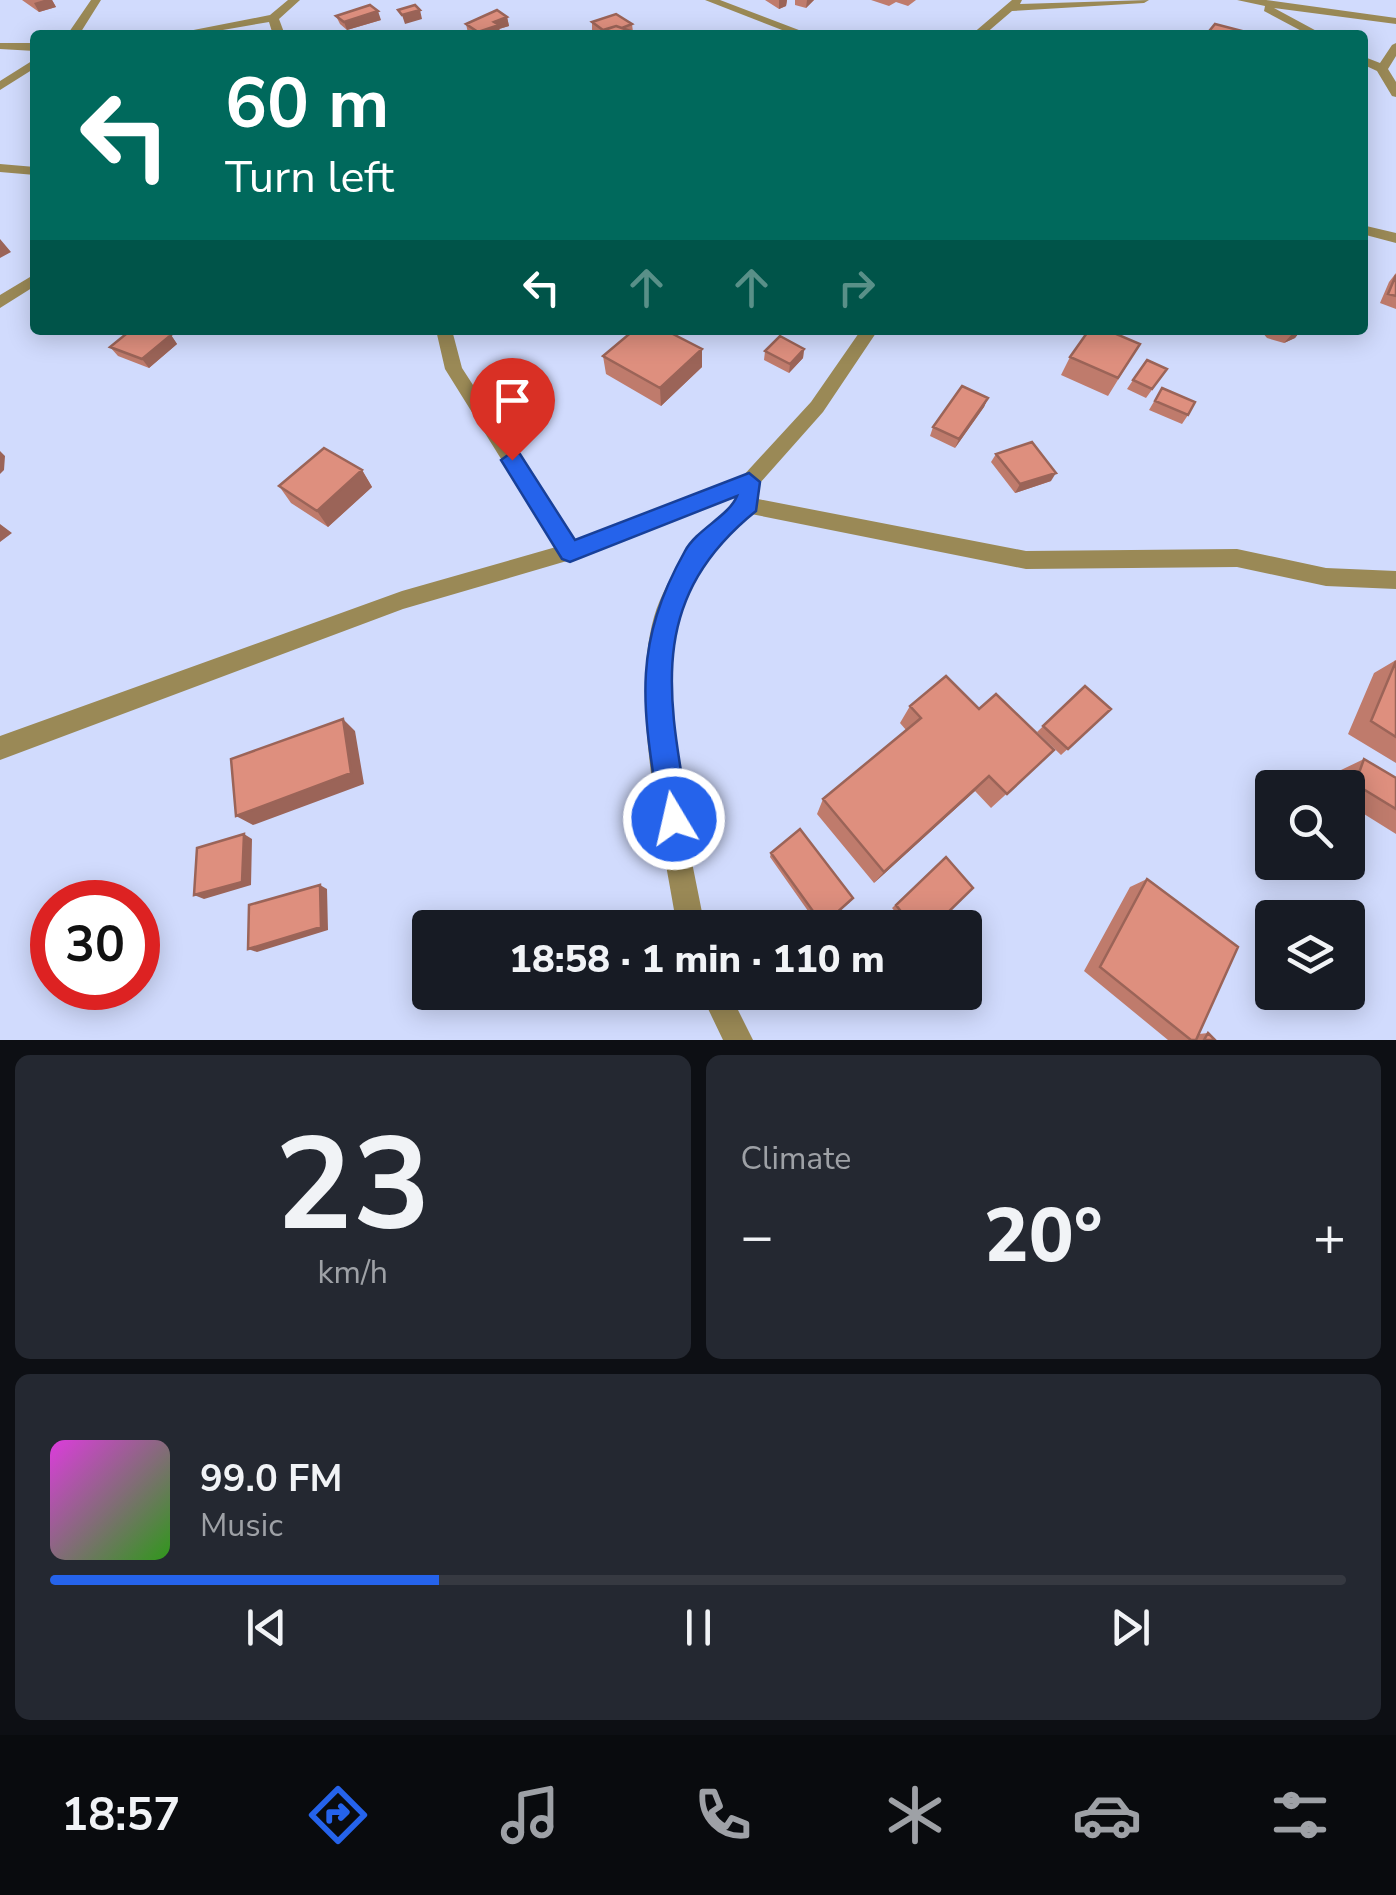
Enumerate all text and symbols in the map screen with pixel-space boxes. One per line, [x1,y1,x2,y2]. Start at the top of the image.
text: 60 m [225,56,389,152]
icon: left [60,70,190,200]
text: Turn left [225,147,394,208]
icon: left [514,260,569,315]
icon: ahead [619,260,674,315]
icon: ahead [724,260,779,315]
icon: right [829,260,884,315]
pin [470,358,555,461]
icon: arrive [485,373,540,428]
position arrow [622,767,726,871]
map controls [1255,770,1365,1010]
button: search [1255,770,1365,880]
speed limit sign: 30 [30,880,160,1010]
button: layers [1255,900,1365,1010]
text: 18:58 · 1 min · 110 m [509,934,885,985]
text: 23 [275,1097,431,1274]
text: Climate [741,1137,851,1180]
text: 20° [984,1185,1103,1287]
text: − [741,1199,774,1274]
text: + [1313,1199,1346,1274]
text: km/h [317,1251,388,1294]
text: 99.0 FM [200,1453,342,1504]
text: Music [200,1504,283,1547]
icon: previous [239,1600,294,1655]
icon: pause [671,1600,726,1655]
icon: next [1103,1600,1158,1655]
icon: directions [303,1780,373,1850]
icon: music [495,1780,565,1850]
icon: phone [688,1780,758,1850]
icon: climate [880,1780,950,1850]
icon: car [1072,1780,1142,1850]
icon: filters [1265,1780,1335,1850]
text: 18:57 [61,1785,180,1846]

